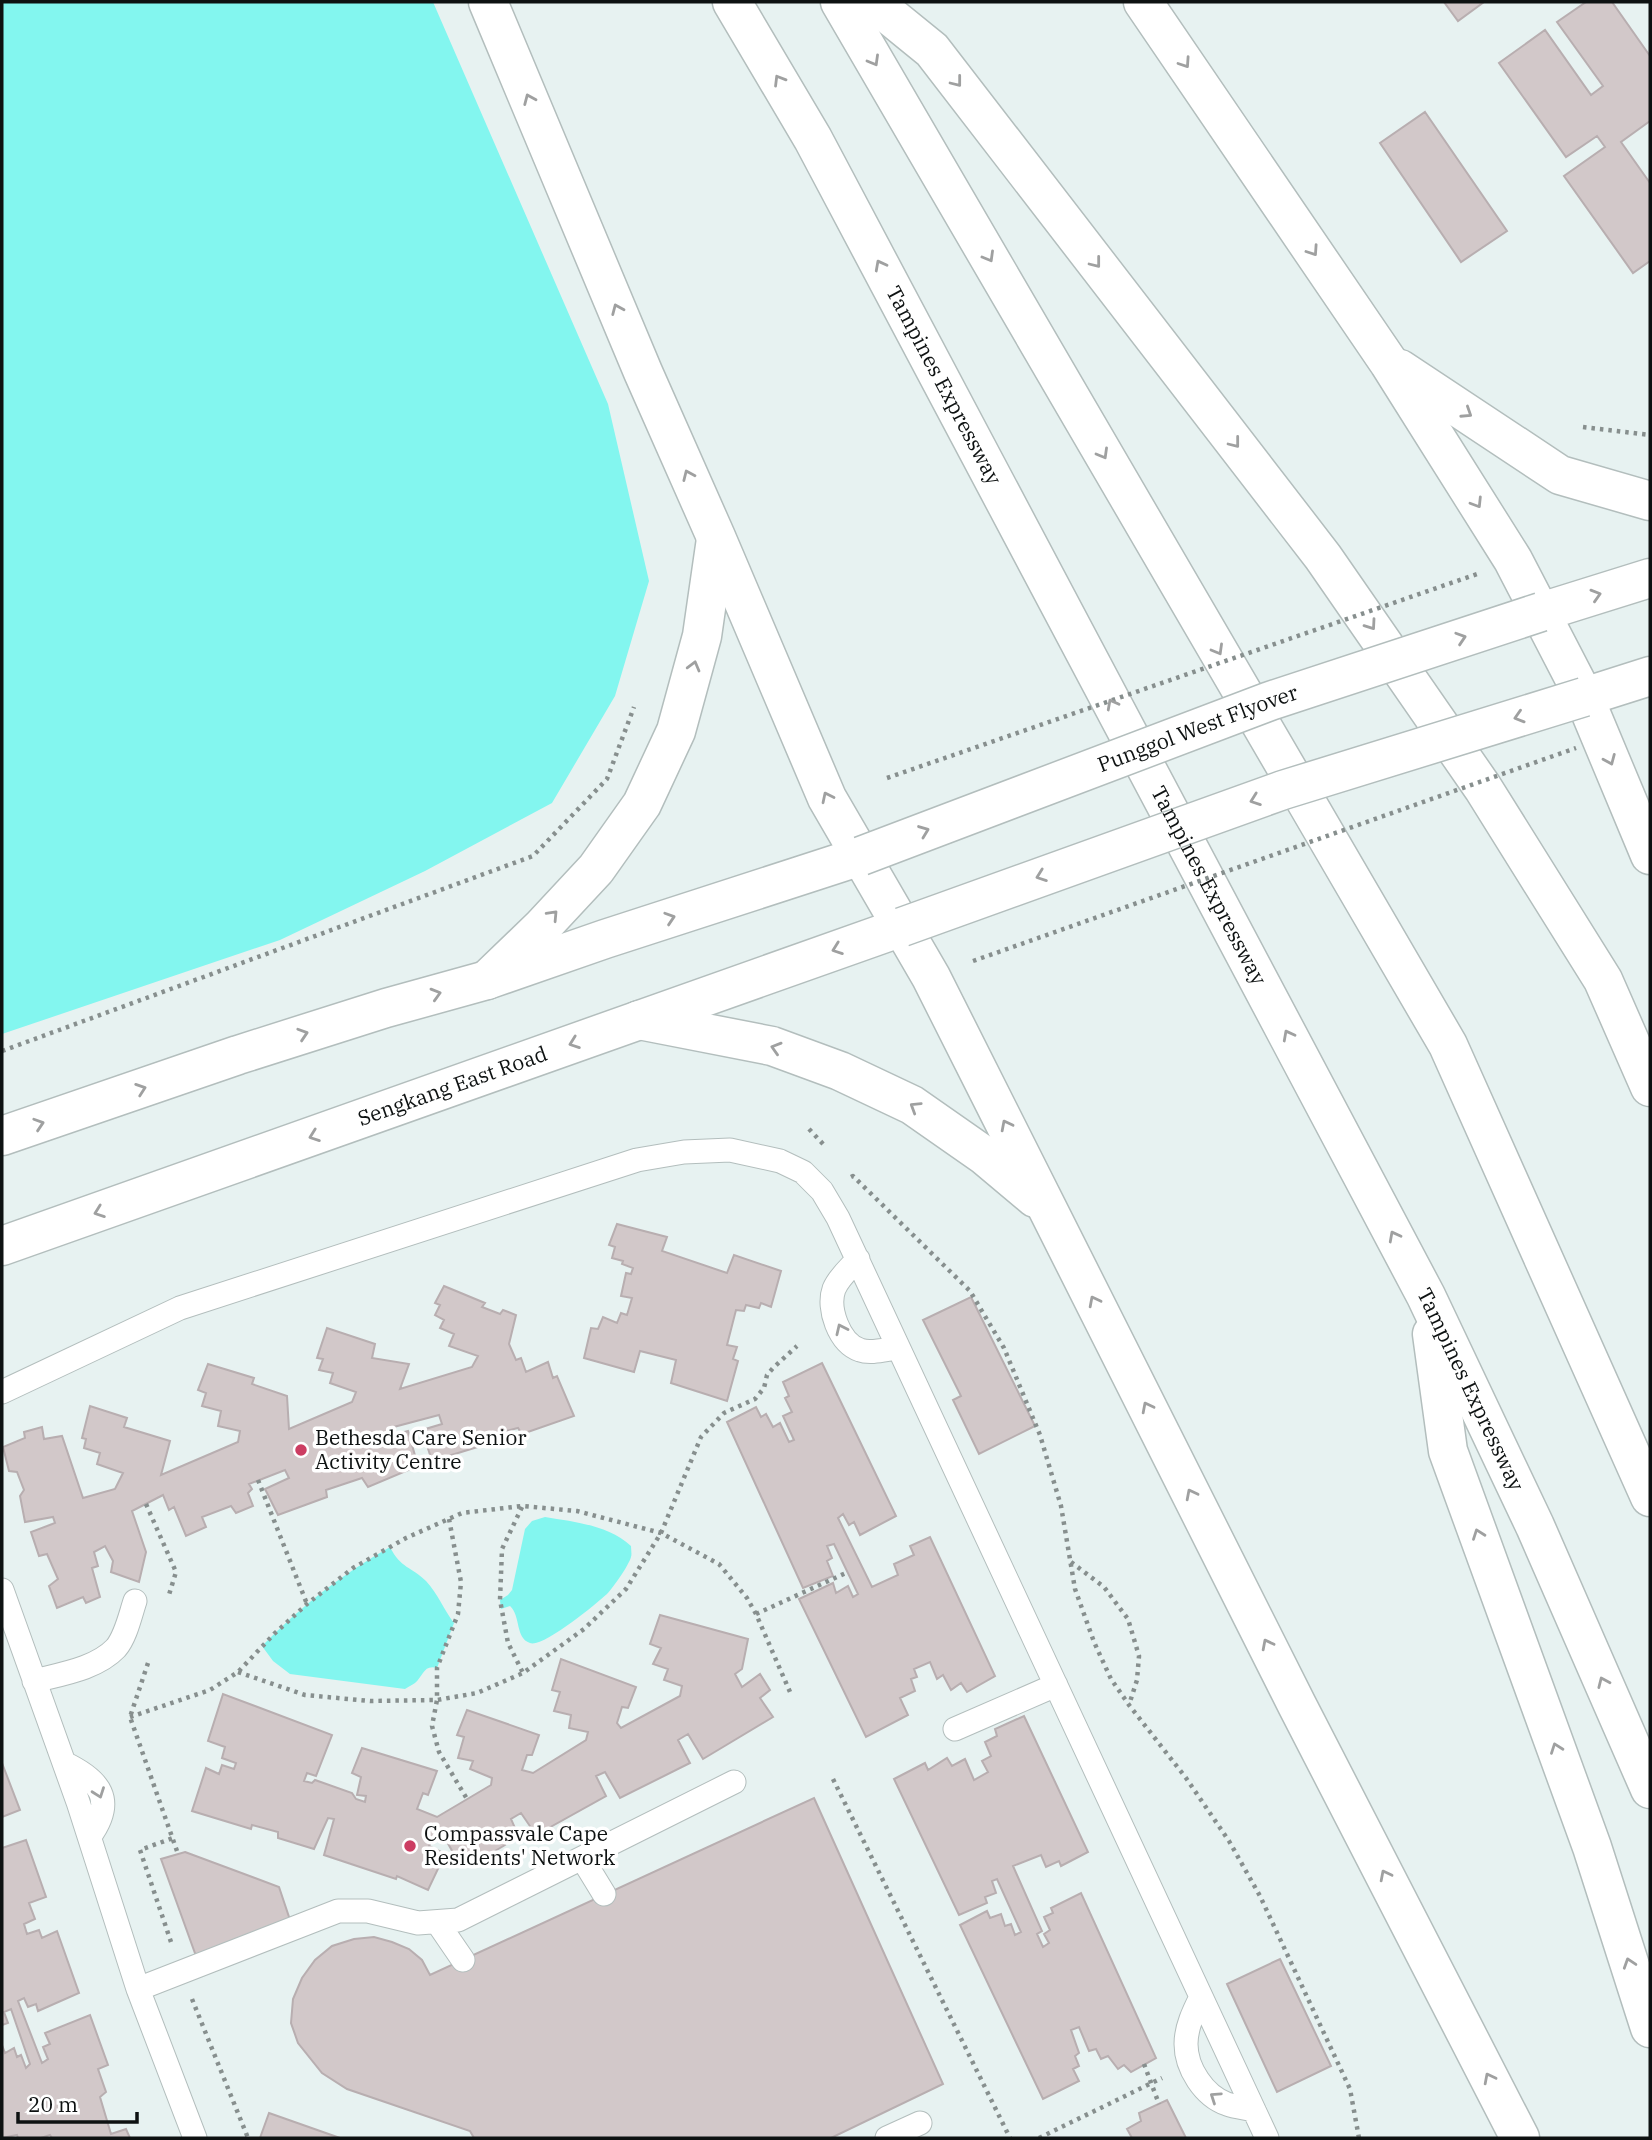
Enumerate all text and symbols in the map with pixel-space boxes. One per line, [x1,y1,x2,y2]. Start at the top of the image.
one-way arrow [866,53,879,66]
one-way arrow [1177,56,1190,69]
one-way arrow [774,75,787,88]
one-way arrow [949,75,962,87]
one-way arrow [523,94,537,106]
one-way arrow [1305,244,1318,257]
one-way arrow [981,250,994,263]
one-way arrow [1088,255,1101,267]
one-way arrow [875,260,888,272]
street label: Tampines Expressway [880,281,1009,490]
one-way arrow [611,303,625,315]
one-way arrow [1459,405,1472,418]
one-way arrow [1227,435,1240,447]
one-way arrow [1095,446,1108,459]
one-way arrow [682,470,696,482]
one-way arrow [1469,496,1482,509]
one-way arrow [1589,589,1601,603]
one-way arrow [1363,617,1375,630]
one-way arrow [1455,632,1467,647]
one-way arrow [1210,643,1223,656]
one-way arrow [686,660,700,672]
street label: Punggol West Flyover [1093,678,1302,778]
one-way arrow [1107,699,1121,711]
one-way arrow [1513,708,1525,723]
one-way arrow [1602,752,1616,765]
street label: Tampines Expressway [1145,781,1274,990]
one-way arrow [821,792,835,804]
one-way arrow [1250,792,1262,806]
one-way arrow [918,826,930,840]
one-way arrow [1036,868,1048,882]
one-way arrow [545,910,557,923]
one-way arrow [664,912,676,927]
one-way arrow [832,941,844,955]
one-way arrow [430,988,442,1002]
one-way arrow [296,1028,308,1043]
one-way arrow [1282,1030,1296,1042]
one-way arrow [569,1035,581,1049]
street label: Sengkang East Road [354,1039,551,1132]
one-way arrow [770,1042,782,1057]
one-way arrow [134,1083,146,1097]
one-way arrow [910,1103,923,1116]
one-way arrow [32,1118,45,1132]
one-way arrow [1000,1120,1014,1132]
one-way arrow [308,1128,320,1142]
one-way arrow [94,1204,106,1218]
one-way arrow [1389,1231,1403,1243]
street label: Tampines Expressway [1411,1283,1532,1496]
one-way arrow [1088,1296,1102,1308]
one-way arrow [835,1324,849,1336]
one-way arrow [1141,1402,1155,1414]
place label: Bethesda Care Senior Activity Centre [315,1423,527,1475]
marker: Bethesda Care Senior Activity Centre [293,1442,309,1458]
one-way arrow [1185,1489,1199,1501]
one-way arrow [1473,1528,1487,1540]
one-way arrow [1261,1639,1275,1652]
one-way arrow [1597,1677,1611,1689]
one-way arrow [1550,1742,1564,1754]
one-way arrow [90,1786,104,1798]
place label: Compassvale Cape Residents' Network [424,1819,616,1871]
marker: Compassvale Cape Residents' Network [402,1838,418,1854]
one-way arrow [1379,1870,1393,1882]
one-way arrow [1623,1958,1637,1970]
one-way arrow [1484,2072,1497,2085]
scale bar [18,2080,136,2124]
text: 20 m [28,2090,78,2118]
one-way arrow [1210,2092,1223,2105]

